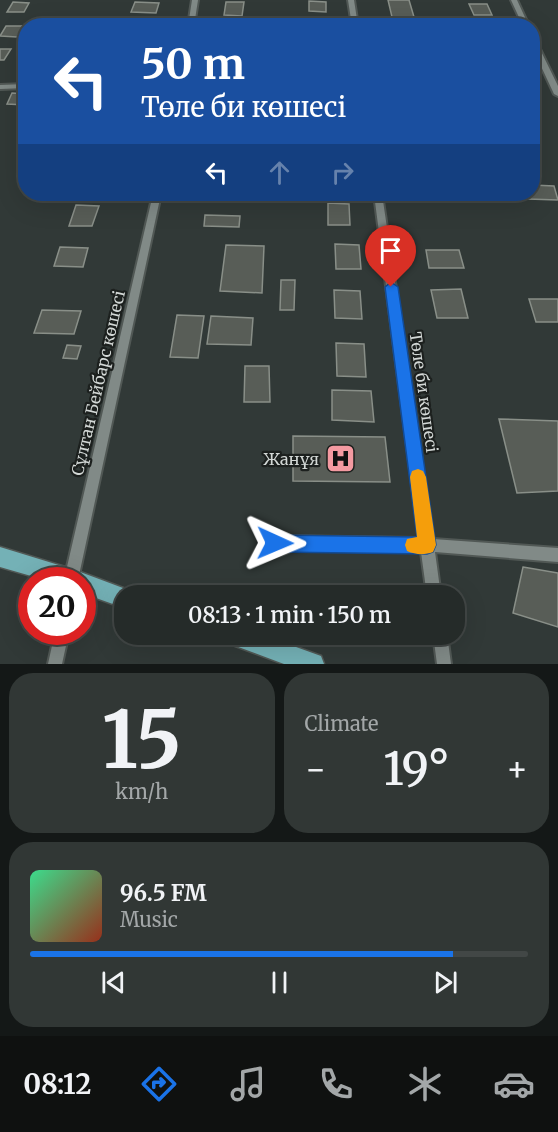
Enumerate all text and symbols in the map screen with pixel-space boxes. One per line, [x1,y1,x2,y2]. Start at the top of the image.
text: 50 m [141,38,245,90]
icon: left [42,42,120,120]
text: Төле би көшесі [141,90,346,124]
icon: left [200,156,233,189]
icon: ahead [263,156,296,189]
icon: right [326,156,359,189]
pin [365,225,416,287]
icon: arrive [374,234,407,267]
street label: Сұлтан Бейбарс көшесі [67,288,129,478]
street label: Төле би көшесі [406,330,442,454]
hospital icon: Жанұя [324,443,356,475]
place label: Жанұя [263,449,319,469]
position arrow [243,511,307,575]
speed limit sign: 20 [18,567,96,645]
text: 08:13 · 1 min · 150 m [188,601,391,629]
text: 15 [102,691,182,789]
text: Climate [305,711,379,736]
text: 19° [383,741,449,797]
text: − [305,749,327,790]
text: + [506,749,528,790]
text: km/h [115,779,168,804]
text: 96.5 FM [120,879,207,907]
text: Music [120,907,178,932]
icon: previous [97,966,130,999]
icon: pause [263,966,296,999]
icon: next [429,966,462,999]
icon: directions [138,1063,180,1105]
icon: music [227,1063,269,1105]
icon: phone [315,1063,357,1105]
icon: climate [404,1063,446,1105]
icon: car [493,1063,535,1105]
text: 08:12 [23,1067,91,1101]

